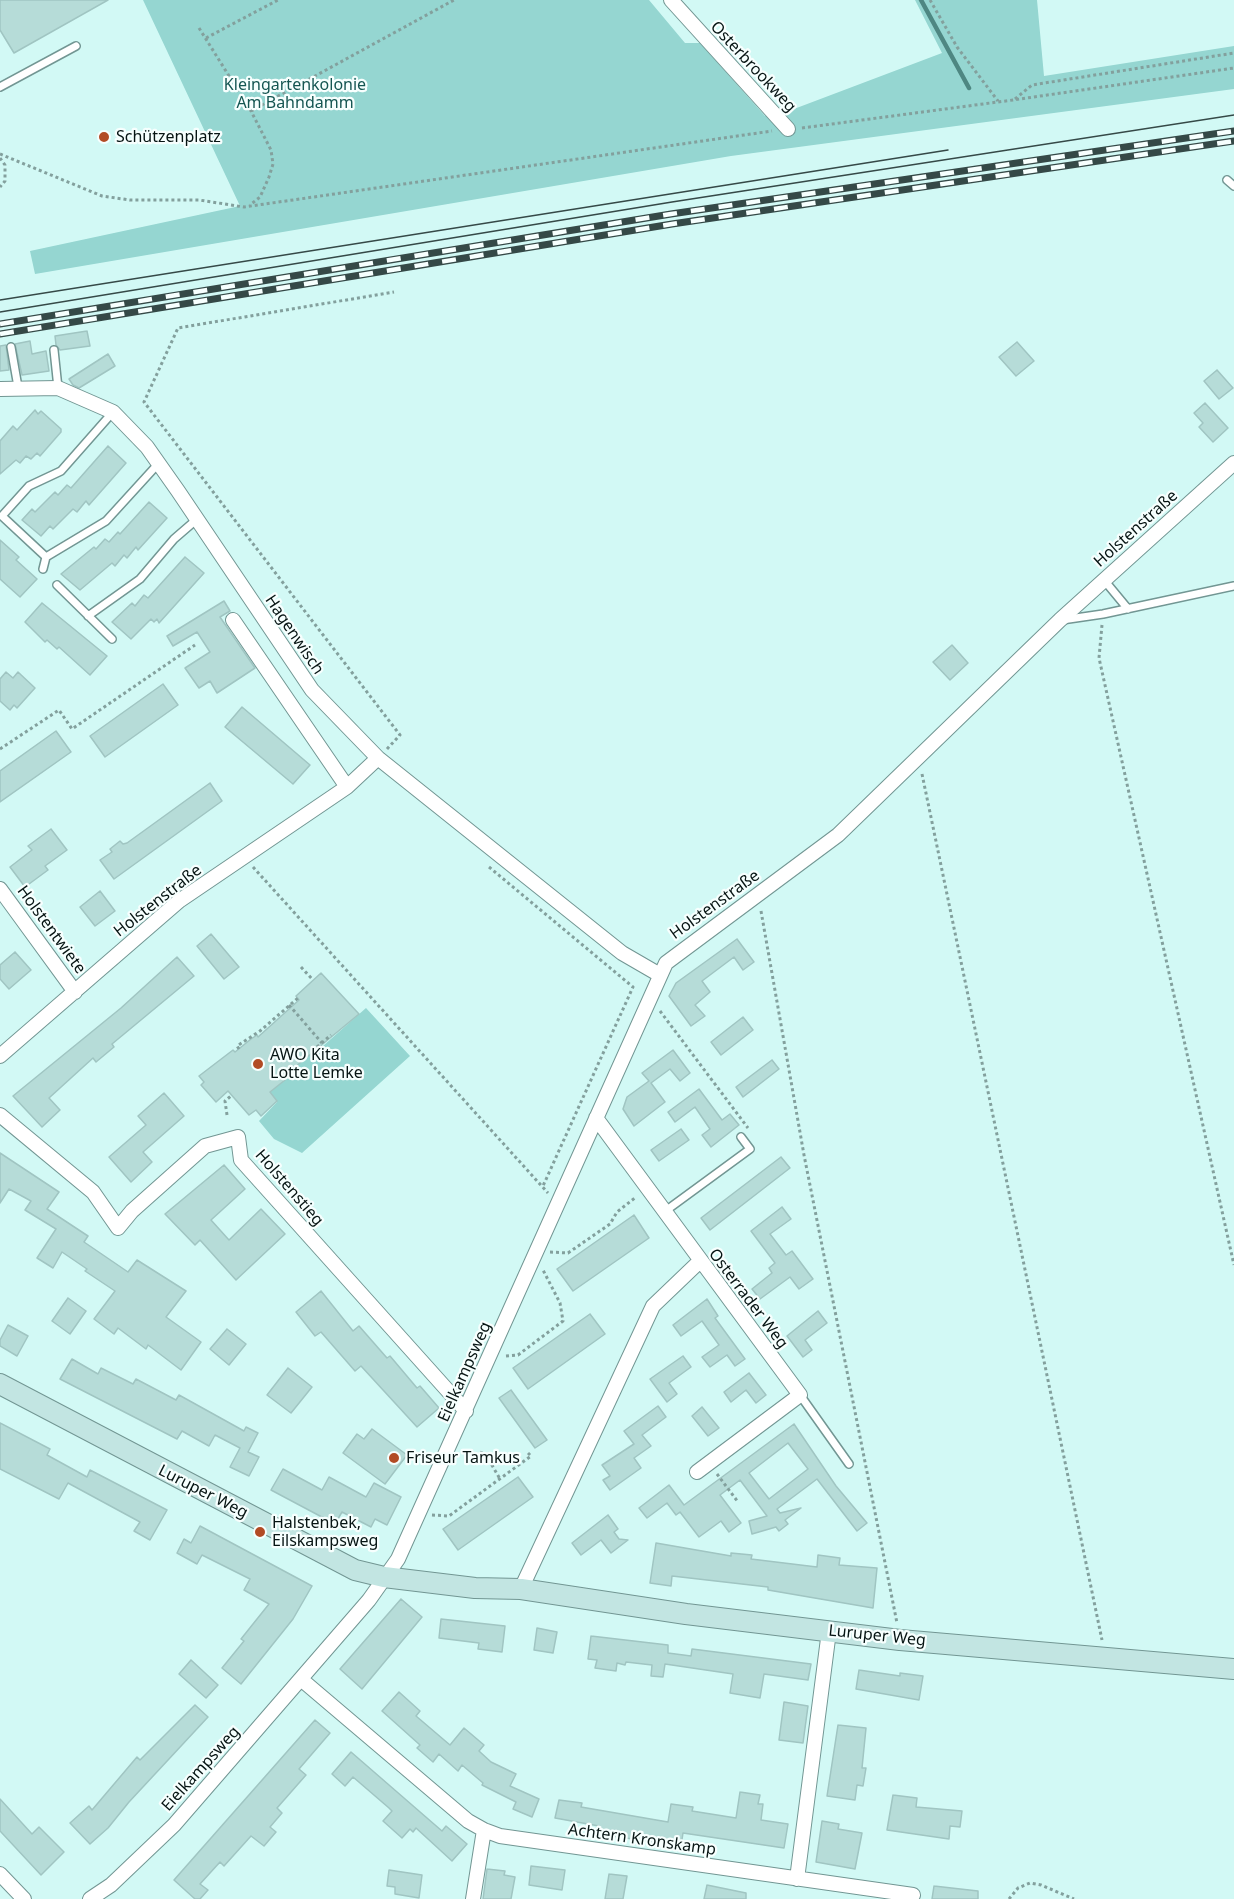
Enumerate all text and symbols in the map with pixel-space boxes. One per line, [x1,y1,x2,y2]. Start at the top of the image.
street label: Osterbrookweg [706,18,800,116]
park label: Kleingartenkolonie Am Bahndamm [224,75,366,113]
place label: Schützenplatz [116,127,221,147]
marker: Schützenplatz [97,130,111,144]
street label: Holstenstraße [1090,486,1182,572]
street label: Hagenwisch [260,592,328,678]
street label: Holstenstraße [110,861,206,941]
street label: Holstenstraße [667,866,763,944]
street label: Holstentwiete [13,882,89,978]
place label: AWO Kita Lotte Lemke [270,1045,363,1083]
marker: AWO Kita Lotte Lemke [251,1057,265,1071]
street label: Holstenstieg [251,1146,327,1230]
street label: Osterrader Weg [704,1245,792,1353]
street label: Eielkampsweg [434,1319,496,1425]
place label: Friseur Tamkus [406,1448,520,1468]
marker: Friseur Tamkus [387,1451,401,1465]
street label: Luruper Weg [155,1461,251,1523]
place label: Halstenbek, Eilskampsweg [272,1513,378,1551]
marker: Halstenbek, Eilskampsweg [253,1525,267,1539]
street label: Luruper Weg [827,1621,927,1651]
street label: Eielkampsweg [158,1723,244,1815]
street label: Achtern Kronskamp [567,1820,717,1860]

